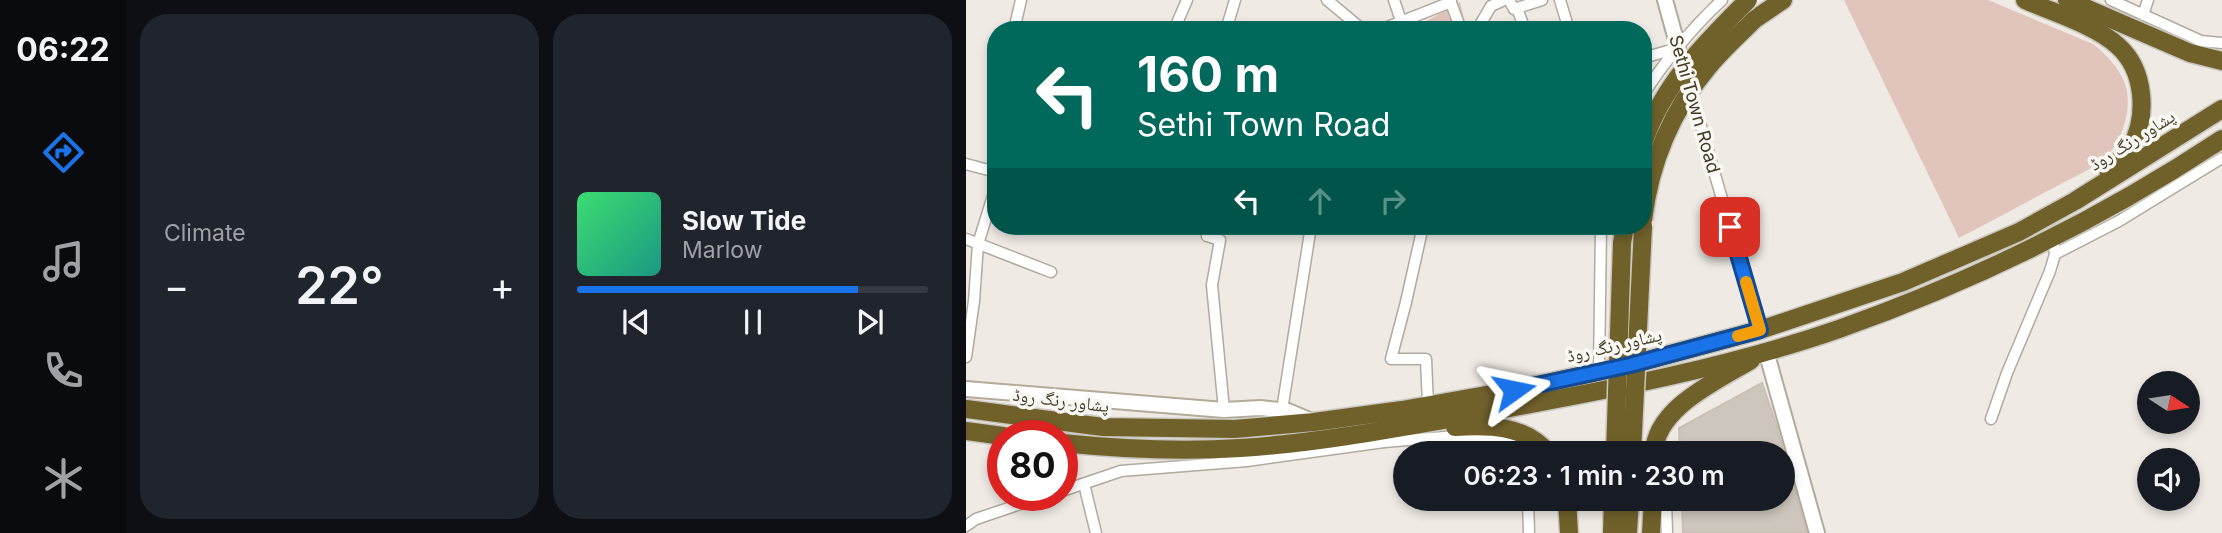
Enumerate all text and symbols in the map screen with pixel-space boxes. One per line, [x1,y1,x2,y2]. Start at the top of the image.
text: 06:22 [16,30,110,69]
street label: Sethi Town Road [1665,33,1725,175]
text: 160 m [1137,45,1279,104]
icon: left [1022,49,1113,140]
text: Sethi Town Road [1137,105,1390,144]
street label: پشاور رنگ روڈ [2085,105,2179,176]
icon: directions [39,128,88,177]
icon: left [1228,182,1266,220]
icon: ahead [1301,182,1339,220]
icon: right [1374,182,1412,220]
pin [1700,197,1760,257]
text: Slow Tide [682,205,806,236]
icon: arrive [1711,208,1749,246]
text: Climate [164,219,246,247]
text: Marlow [682,236,762,264]
icon: music [39,237,88,286]
text: 22° [295,254,384,317]
text: − [164,263,189,309]
text: + [490,263,515,309]
icon: previous [617,303,655,341]
icon: pause [734,303,772,341]
icon: next [851,303,889,341]
street label: پشاور رنگ روڈ [1564,324,1664,367]
icon: phone [39,346,88,395]
position arrow [1477,353,1551,427]
north arrow [2137,371,2200,434]
map controls [2137,371,2200,511]
street label: پشاور رنگ روڈ [1012,384,1110,417]
speed limit sign: 80 [987,420,1078,511]
button: sound [2137,448,2200,511]
icon: climate [39,454,88,503]
text: 06:23 · 1 min · 230 m [1463,460,1725,491]

